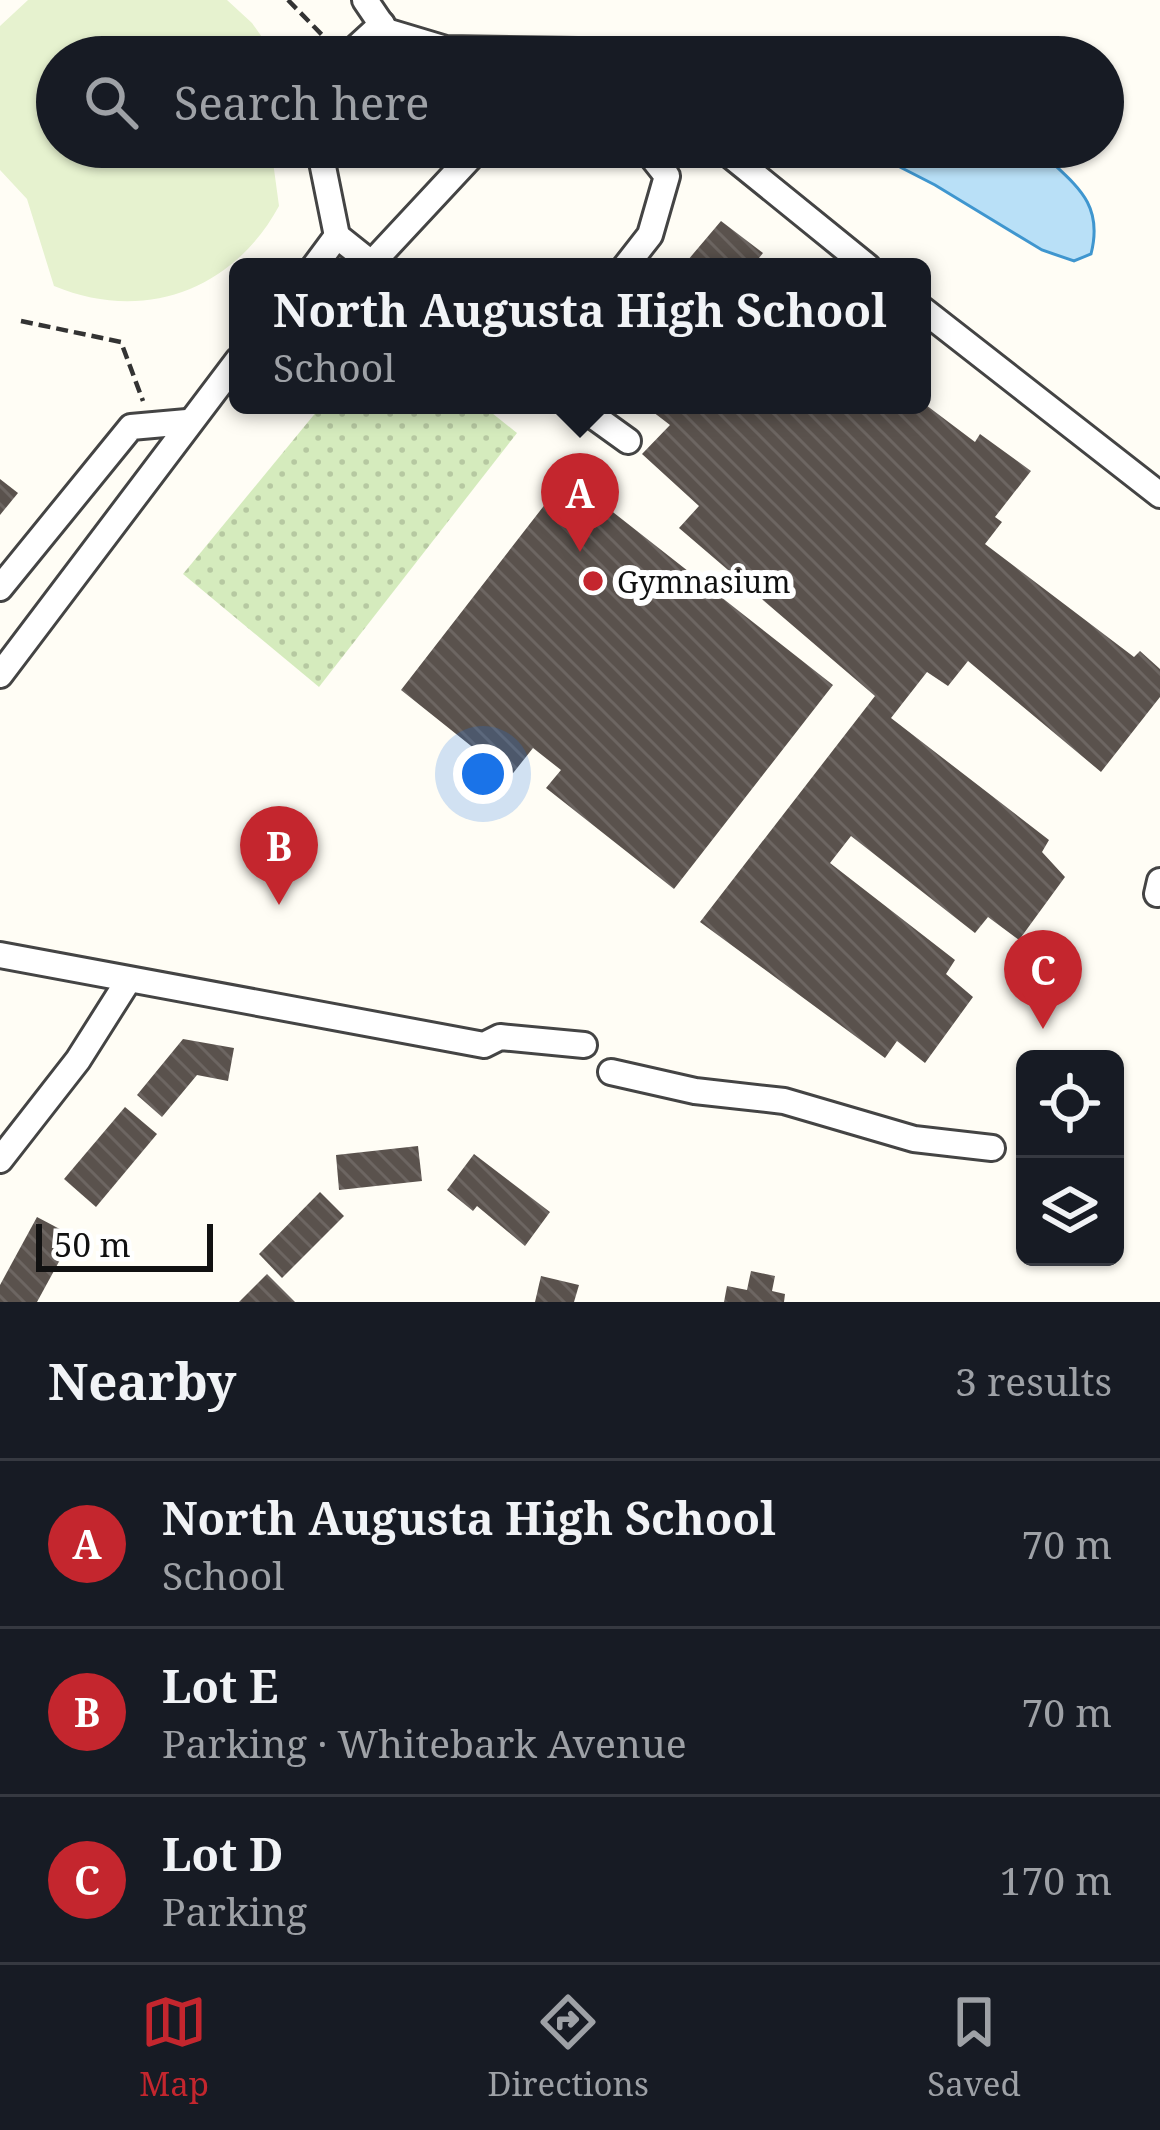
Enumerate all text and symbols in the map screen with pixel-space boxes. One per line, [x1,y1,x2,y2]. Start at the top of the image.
search box [36,36,1124,168]
icon: search [78,69,144,135]
text: Search here [174,72,429,133]
popup [229,258,931,414]
text: North Augusta High School [273,279,887,340]
text: School [273,340,395,393]
pin: A [541,453,619,552]
place label: Gymnasium [617,561,791,602]
marker: Gymnasium [580,568,606,594]
your location [453,744,513,804]
pin: B [240,806,318,905]
pin: C [1004,930,1082,1029]
map controls [1016,1050,1124,1266]
button: locate [1016,1050,1124,1158]
button: layers [1016,1158,1124,1266]
scale bar [36,1218,213,1271]
text: 50 m [54,1222,131,1267]
text: Nearby [48,1345,236,1415]
text: 3 results [955,1354,1112,1407]
text: North Augusta High School [162,1487,776,1548]
text: A [72,1517,102,1570]
text: 70 m [1021,1517,1112,1570]
text: School [162,1548,284,1601]
text: Lot E [162,1655,278,1716]
text: B [74,1685,100,1738]
text: 70 m [1021,1685,1112,1738]
text: Parking · Whitebark Avenue [162,1716,687,1769]
text: Lot D [162,1823,284,1884]
text: C [74,1853,100,1906]
text: 170 m [1000,1853,1112,1906]
text: Parking [162,1884,307,1937]
tab: Map [139,1989,209,2106]
tab: Directions [487,1989,649,2106]
tab: Saved [927,1989,1021,2106]

